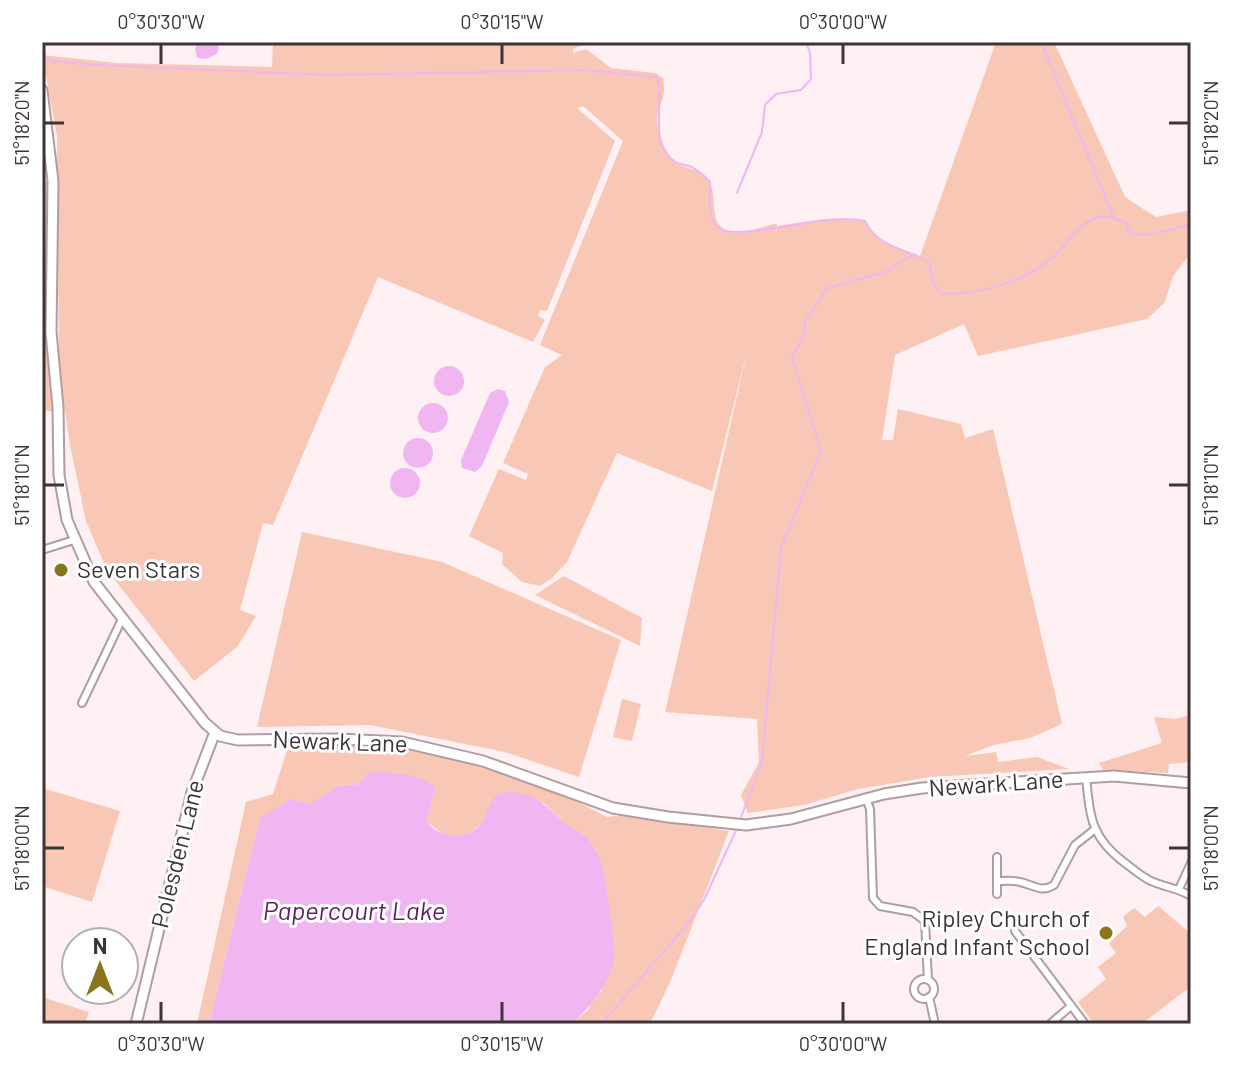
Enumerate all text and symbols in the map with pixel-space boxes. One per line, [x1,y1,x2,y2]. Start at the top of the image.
text: 0°30'30"W [117,9,205,33]
text: 0°30'15"W [460,9,544,33]
text: 0°30'00"W [799,9,888,33]
text: 51°18'20"N [9,80,33,166]
text: 51°18'20"N [1198,80,1222,166]
text: 51°18'10"N [9,444,33,526]
text: 51°18'10"N [1198,444,1222,526]
place label: Seven Stars [77,554,200,583]
marker: Seven Stars [52,561,70,579]
street label: Newark Lane [272,724,408,757]
street label: Newark Lane [928,763,1064,802]
street label: Polesden Lane [144,777,209,931]
text: 51°18'00"N [9,805,33,891]
text: 51°18'00"N [1198,805,1222,891]
water label: Papercourt Lake [263,894,445,925]
place label: Ripley Church of England Infant School [864,903,1090,960]
marker: Ripley Church of England Infant School [1097,924,1115,942]
north arrow [60,926,140,1006]
text: N [93,932,107,958]
text: 0°30'30"W [117,1031,205,1055]
text: 0°30'15"W [460,1031,544,1055]
text: 0°30'00"W [799,1031,888,1055]

